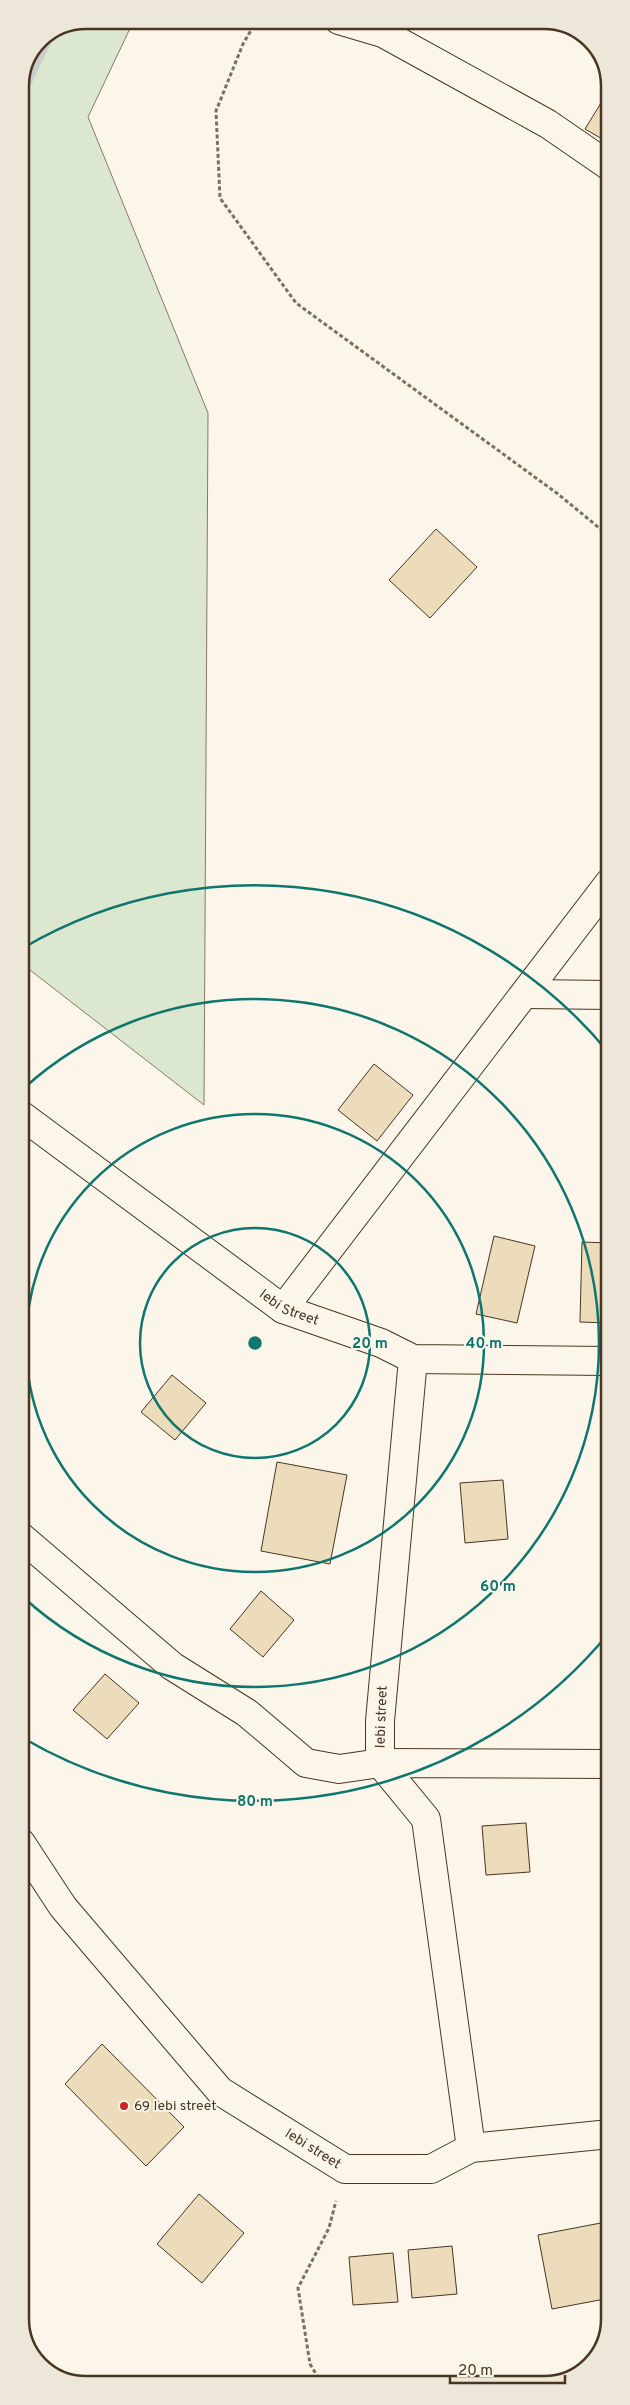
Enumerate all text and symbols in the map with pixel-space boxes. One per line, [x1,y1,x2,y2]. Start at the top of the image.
street label: Iebi Street [256,1286,321,1329]
centre of rings [246,1334,264,1352]
text: 20 m [352,1335,388,1354]
text: 40 m [466,1335,502,1354]
text: 60 m [480,1578,516,1597]
street label: Iebi street [372,1685,392,1749]
text: 80 m [237,1793,273,1812]
place label: 69 Iebi street [134,2098,216,2115]
marker: 69 Iebi street [118,2100,130,2112]
street label: Iebi street [282,2125,344,2173]
scale bar [450,2352,565,2384]
text: 20 m [458,2362,493,2381]

